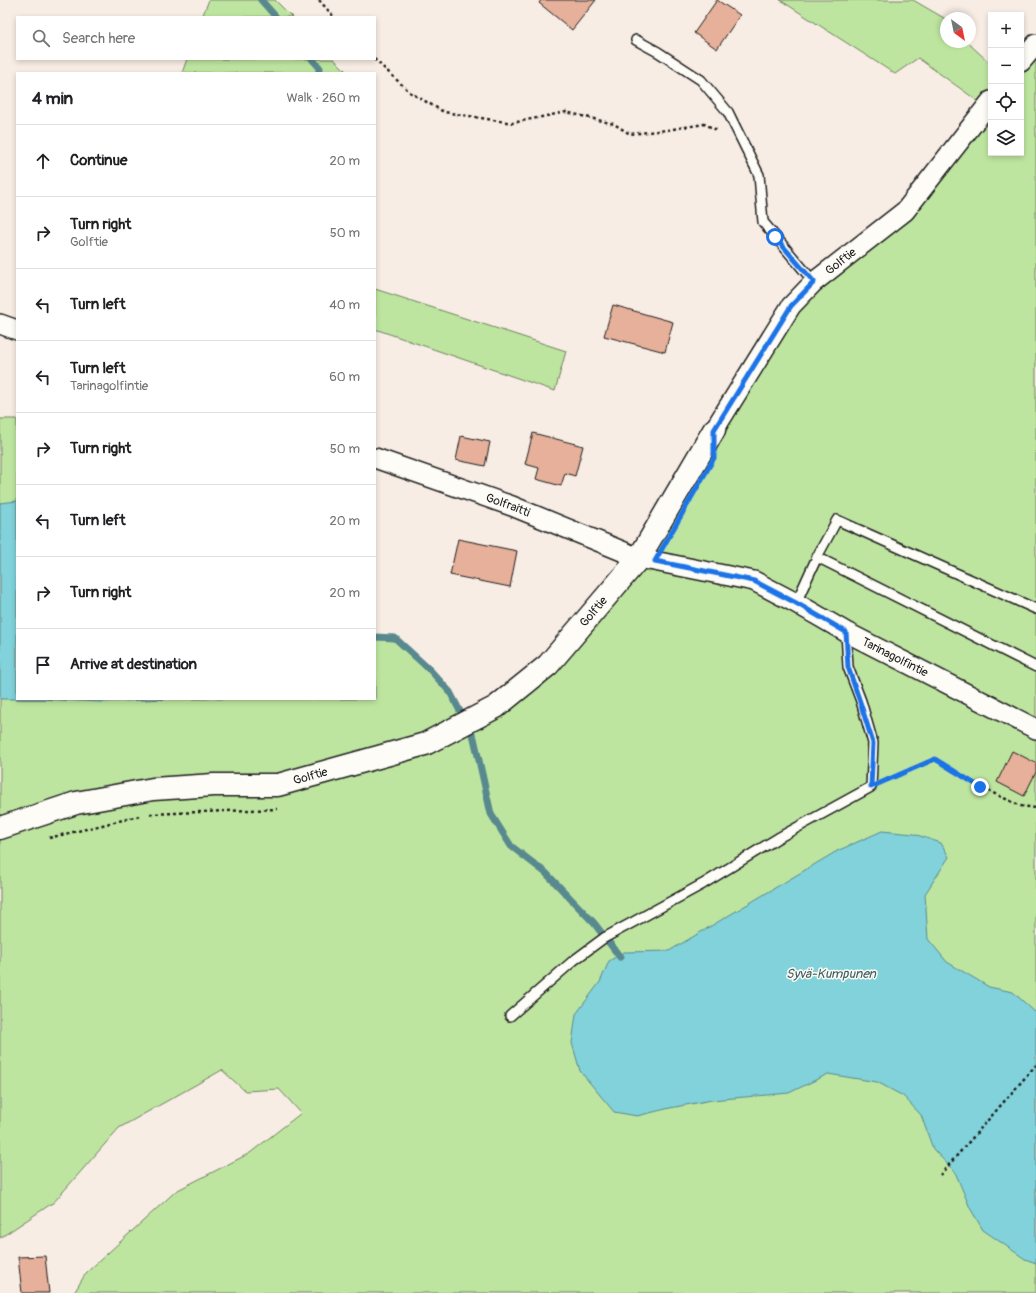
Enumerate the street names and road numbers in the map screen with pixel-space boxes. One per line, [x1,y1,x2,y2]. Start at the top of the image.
street label: Golftie [823,245,859,278]
street label: Golfraitti [484,490,532,521]
street label: Golftie [577,594,611,630]
street label: Tarinagolfintie [859,634,931,681]
street label: Golftie [292,764,329,788]

